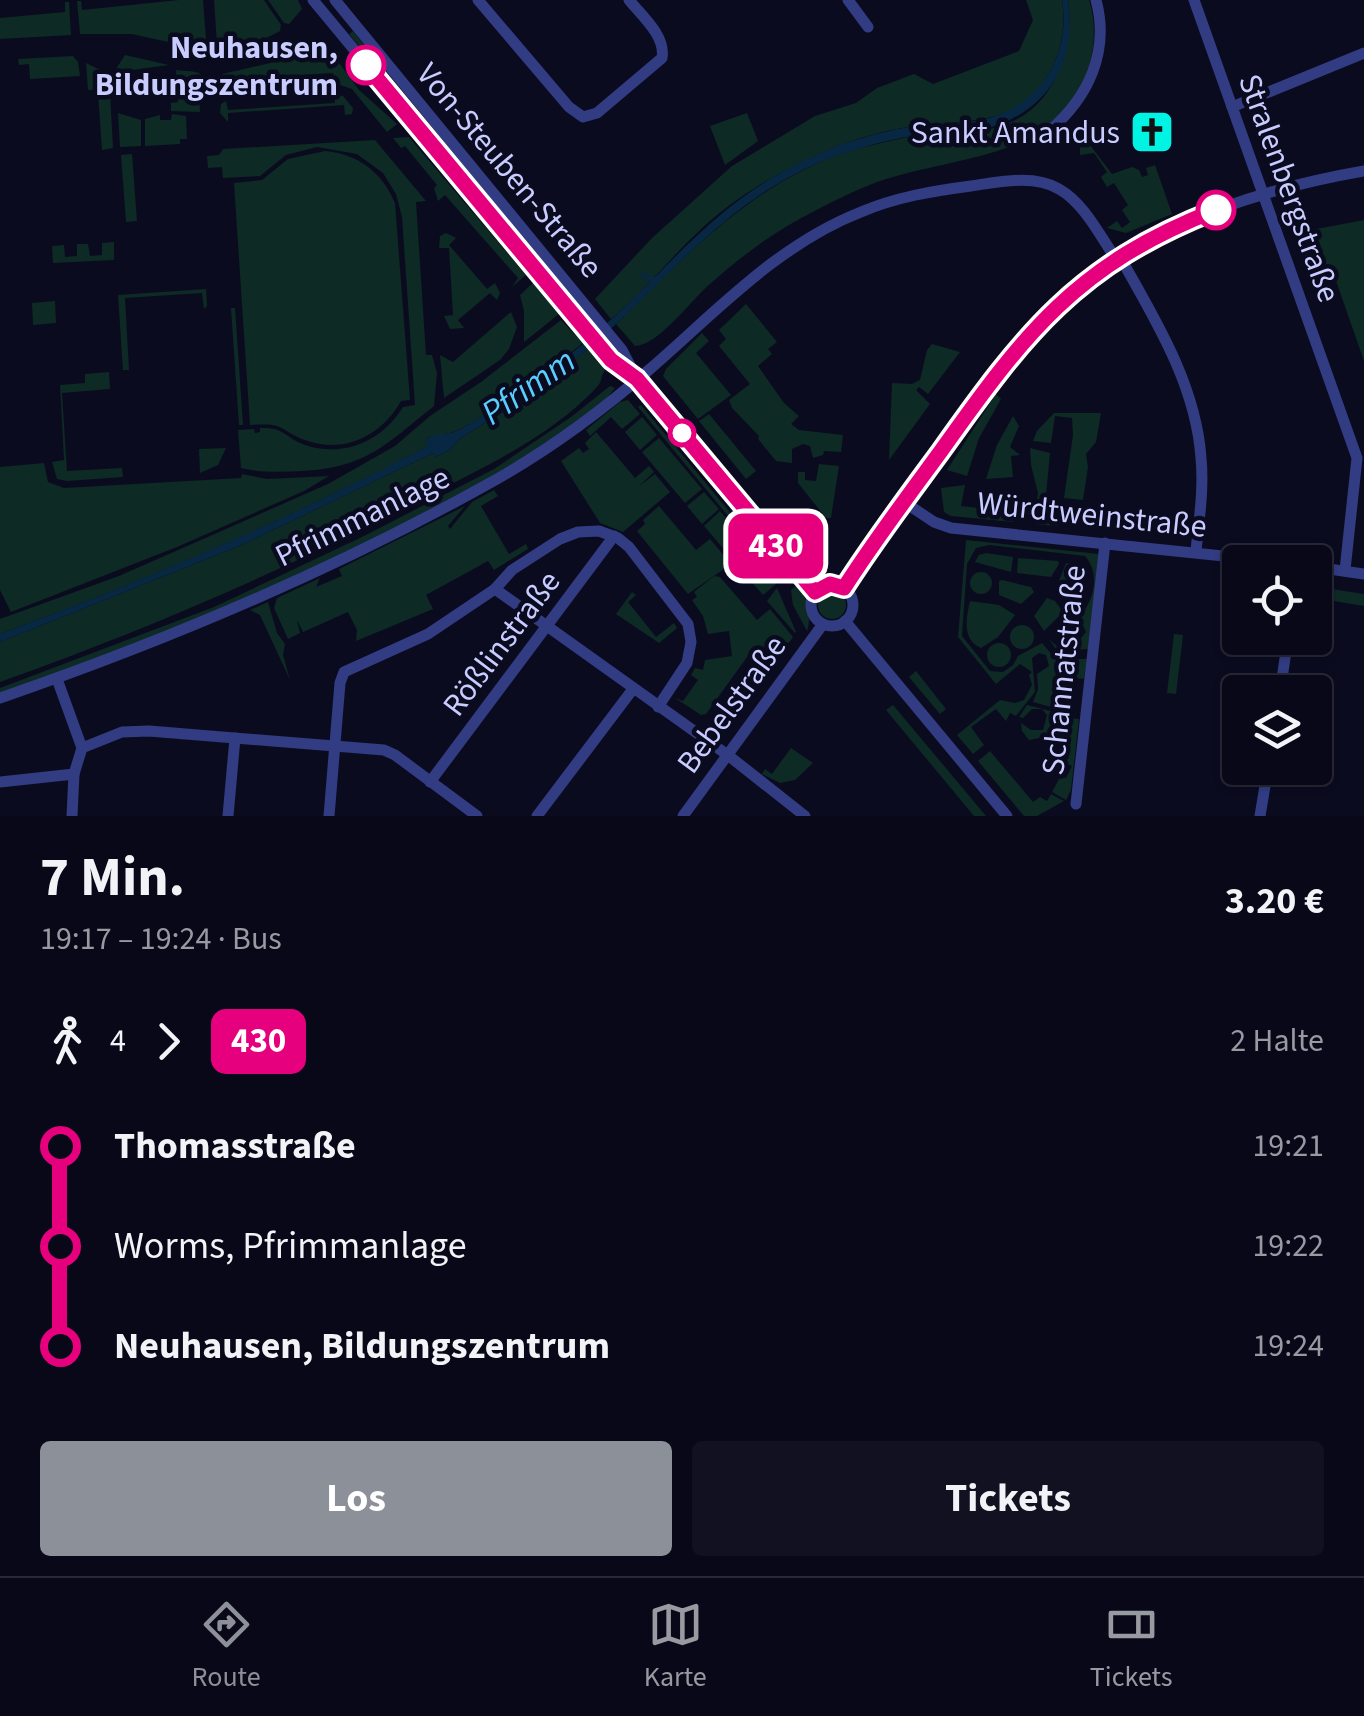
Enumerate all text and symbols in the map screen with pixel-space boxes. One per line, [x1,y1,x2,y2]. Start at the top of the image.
place label: Neuhausen, Bildungszentrum [95,25,338,108]
marker: Neuhausen, Bildungszentrum [347,46,385,84]
street label: Von-Steuben-Straße [405,53,613,288]
street label: Stralenbergstraße [1226,68,1352,309]
church icon: Sankt Amandus [1129,109,1175,155]
place label: Sankt Amandus [911,110,1120,156]
unlabelled marker [1197,191,1235,229]
water label: Pfrimm [471,336,586,437]
unlabelled marker [669,420,695,446]
street label: Pfrimmanlage [267,455,457,579]
street label: Würdtweinstraße [975,480,1209,550]
line badge: 430 [718,514,834,578]
text: 430 [748,521,804,571]
map controls [1222,545,1332,785]
button: locate [1222,545,1332,655]
street label: Rößlinstraße [432,561,572,726]
street label: Schannatstraße [1030,563,1098,777]
street label: Bebelstraße [666,626,798,783]
button: layers [1222,675,1332,785]
text: 7 Min. [40,839,185,917]
text: 3.20 € [1225,874,1324,928]
text: 19:17 – 19:24 · Bus [40,916,282,962]
icon: walk [40,1014,95,1069]
icon: forward [141,1014,196,1069]
text: 430 [231,1016,286,1066]
text: 4 [110,1018,126,1064]
text: 2 Halte [1230,1018,1324,1064]
text: Thomasstraße [114,1119,356,1173]
text: 19:21 [1252,1123,1324,1169]
text: Worms, Pfrimmanlage [114,1219,467,1273]
text: 19:22 [1252,1223,1324,1269]
text: Neuhausen, Bildungszentrum [114,1319,610,1373]
text: 19:24 [1252,1323,1324,1369]
button: Los [40,1441,672,1556]
button: Tickets [692,1441,1324,1556]
tab: Route [192,1597,261,1697]
tab: Karte [644,1597,707,1697]
tab: Tickets [1090,1597,1172,1697]

